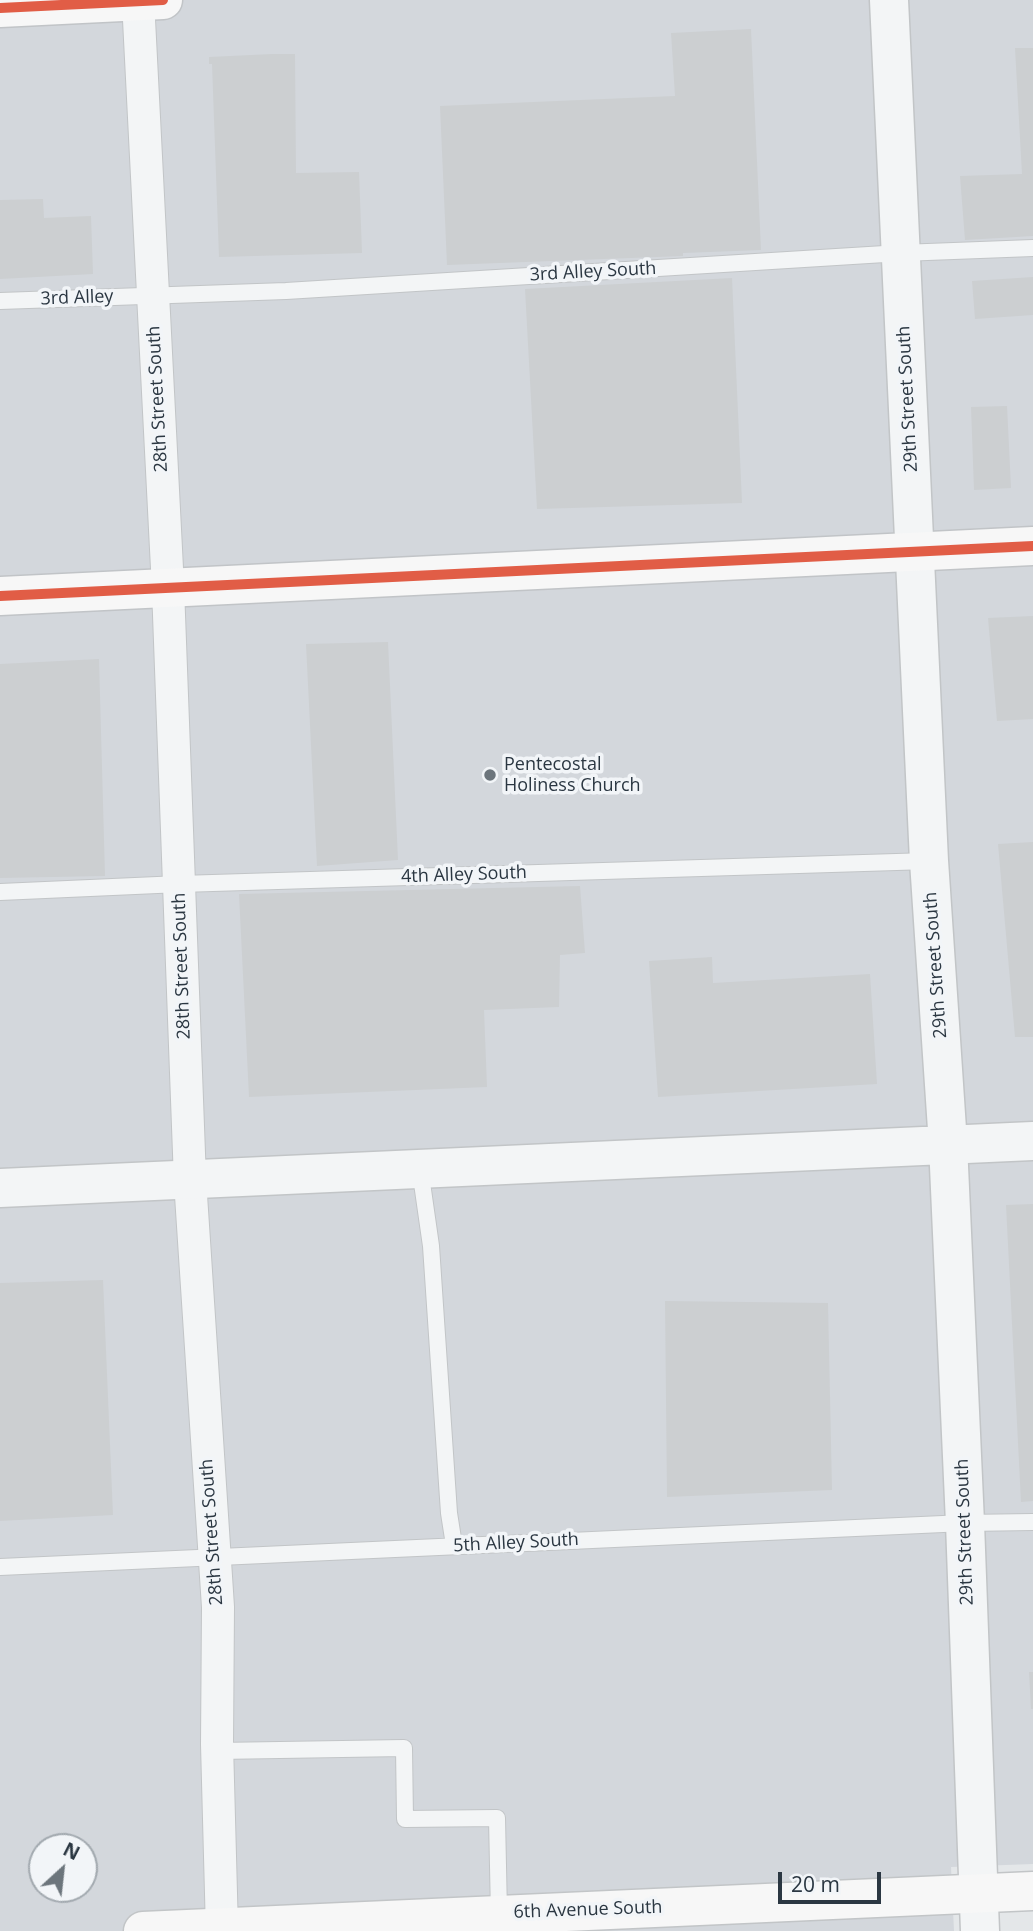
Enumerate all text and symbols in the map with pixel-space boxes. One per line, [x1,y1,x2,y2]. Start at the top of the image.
street label: 3rd Alley South [529,258,657,286]
street label: 3rd Alley [40,286,114,310]
street label: 28th Street South [143,325,173,473]
street label: 29th Street South [893,325,923,473]
place label: Pentecostal Holiness Church [504,754,641,796]
marker: Pentecostal Holiness Church [482,767,498,783]
street label: 4th Alley South [401,862,527,888]
street label: 29th Street South [920,891,952,1039]
street label: 28th Street South [169,892,195,1040]
street label: 28th Street South [196,1458,228,1606]
street label: 29th Street South [952,1458,978,1606]
street label: 5th Alley South [453,1529,579,1557]
north arrow [28,1833,98,1903]
text: N [59,1836,84,1866]
scale bar [781,1857,884,1901]
text: 20 m [791,1870,840,1898]
street label: 6th Avenue South [513,1897,663,1923]

